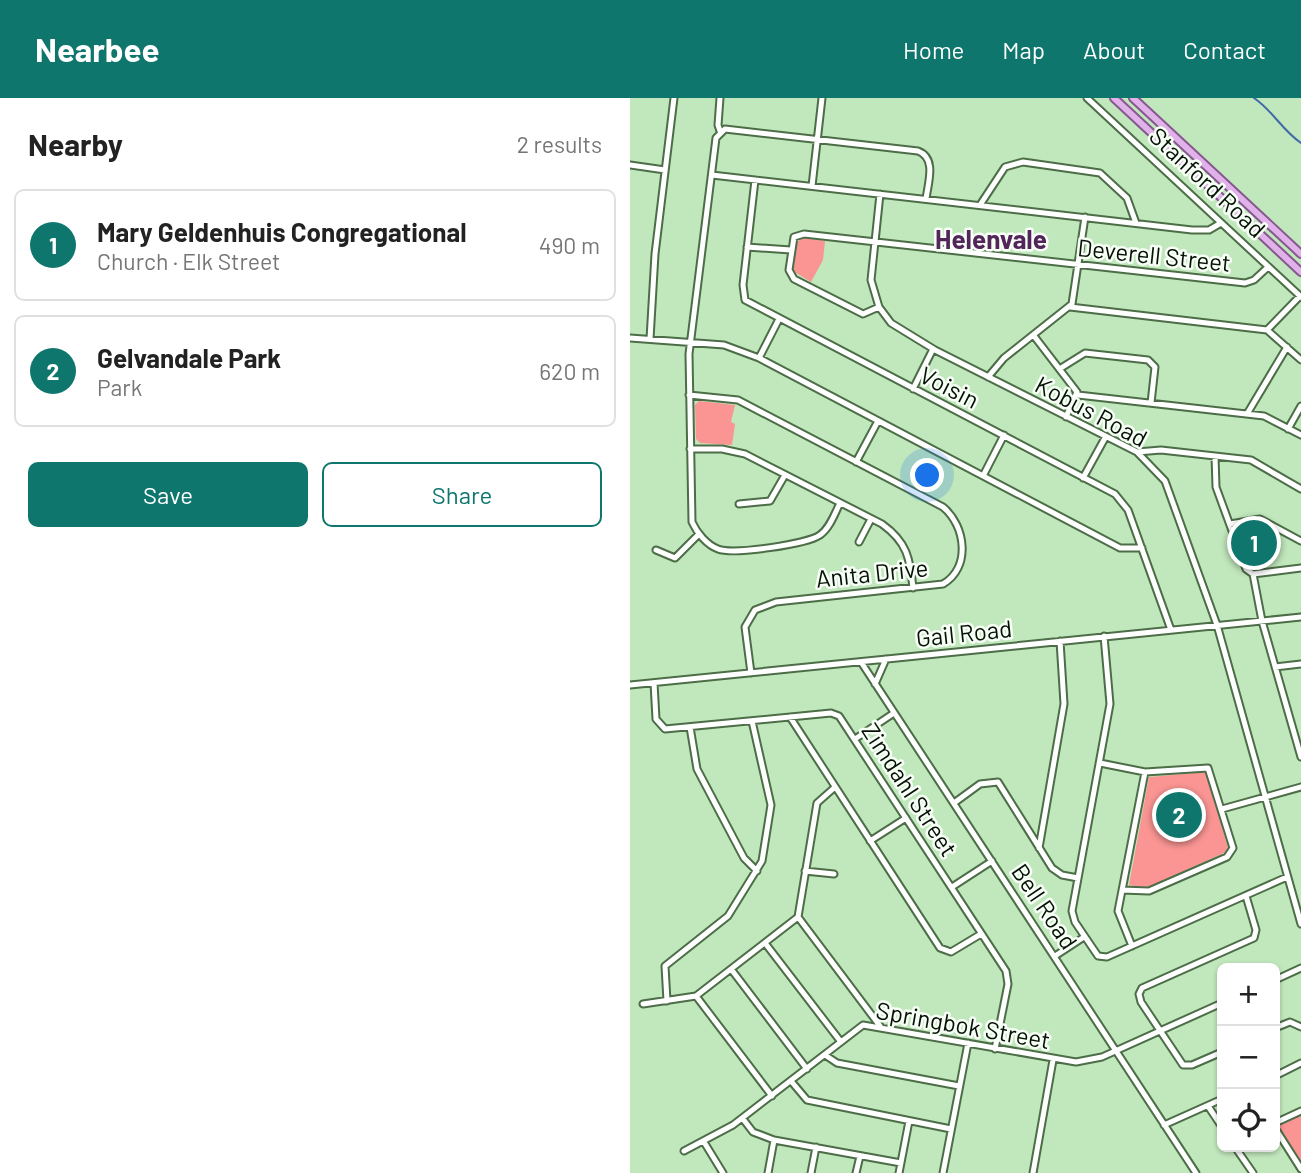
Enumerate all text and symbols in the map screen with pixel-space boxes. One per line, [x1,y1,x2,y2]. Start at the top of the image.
text: Nearbee [35,29,159,69]
text: Home [903,35,964,64]
text: Map [1002,35,1045,64]
text: About [1083,35,1145,64]
text: Contact [1183,35,1266,64]
street label: Stanford Road [1144,121,1272,243]
text: Nearby [28,126,123,162]
text: 2 results [517,130,602,158]
text: Mary Geldenhuis Congregational [97,216,467,247]
district label: Helenvale [935,223,1047,254]
text: 1 [49,231,57,259]
text: 490 m [539,231,600,259]
street label: Deverell Street [1076,232,1232,277]
text: Church · Elk Street [97,247,280,275]
text: Gelvandale Park [97,342,281,373]
text: 2 [47,357,59,385]
text: 620 m [539,357,600,385]
street label: Voisin [915,359,984,414]
street label: Kobus Road [1031,369,1153,452]
text: Park [97,373,142,401]
your location [910,458,944,492]
button: Save [28,462,308,527]
button: Share [322,462,602,527]
pin: 1 [1231,517,1277,569]
street label: Anita Drive [814,552,930,593]
street label: Gail Road [914,613,1013,652]
street label: Zimdahl Street [856,717,964,861]
pin: 2 [1156,789,1202,841]
street label: Bell Road [1006,858,1084,954]
map controls [1217,963,1280,1152]
button: + [1217,963,1280,1026]
street label: Springbok Street [874,995,1053,1054]
button: − [1217,1026,1280,1089]
button: locate [1217,1089,1280,1152]

